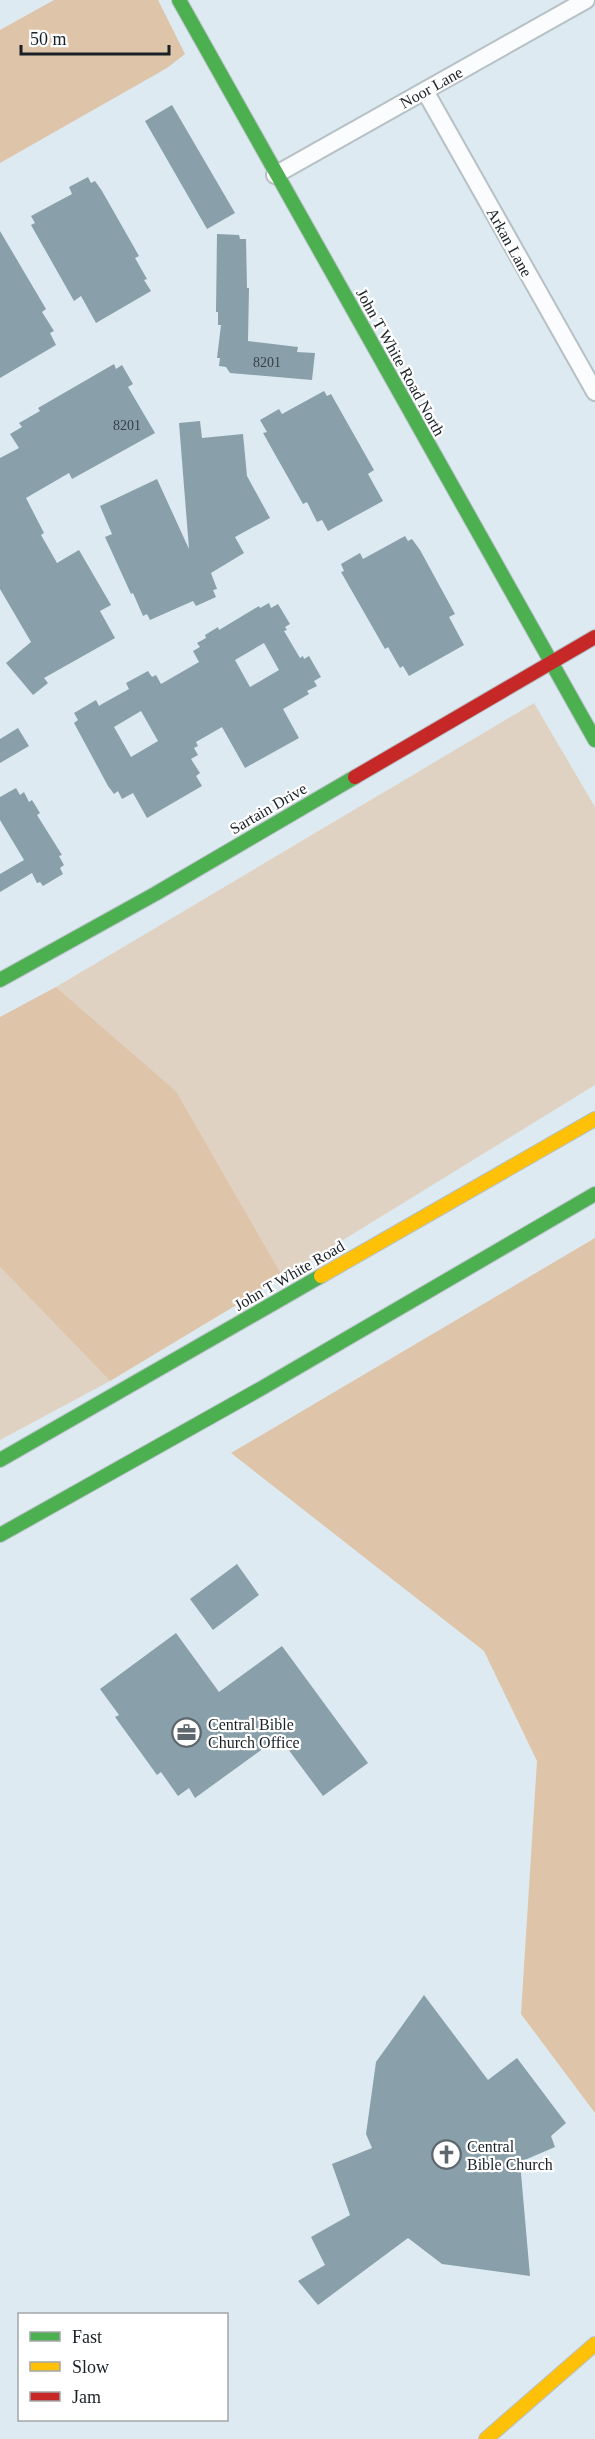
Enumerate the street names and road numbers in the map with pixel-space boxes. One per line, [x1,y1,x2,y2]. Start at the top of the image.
street label: Noor Lane [397,63,465,112]
street label: Arkan Lane [484,205,535,280]
street label: John T White Road North [353,286,448,439]
street label: Sartain Drive [227,780,310,837]
street label: John T White Road [231,1237,347,1314]

